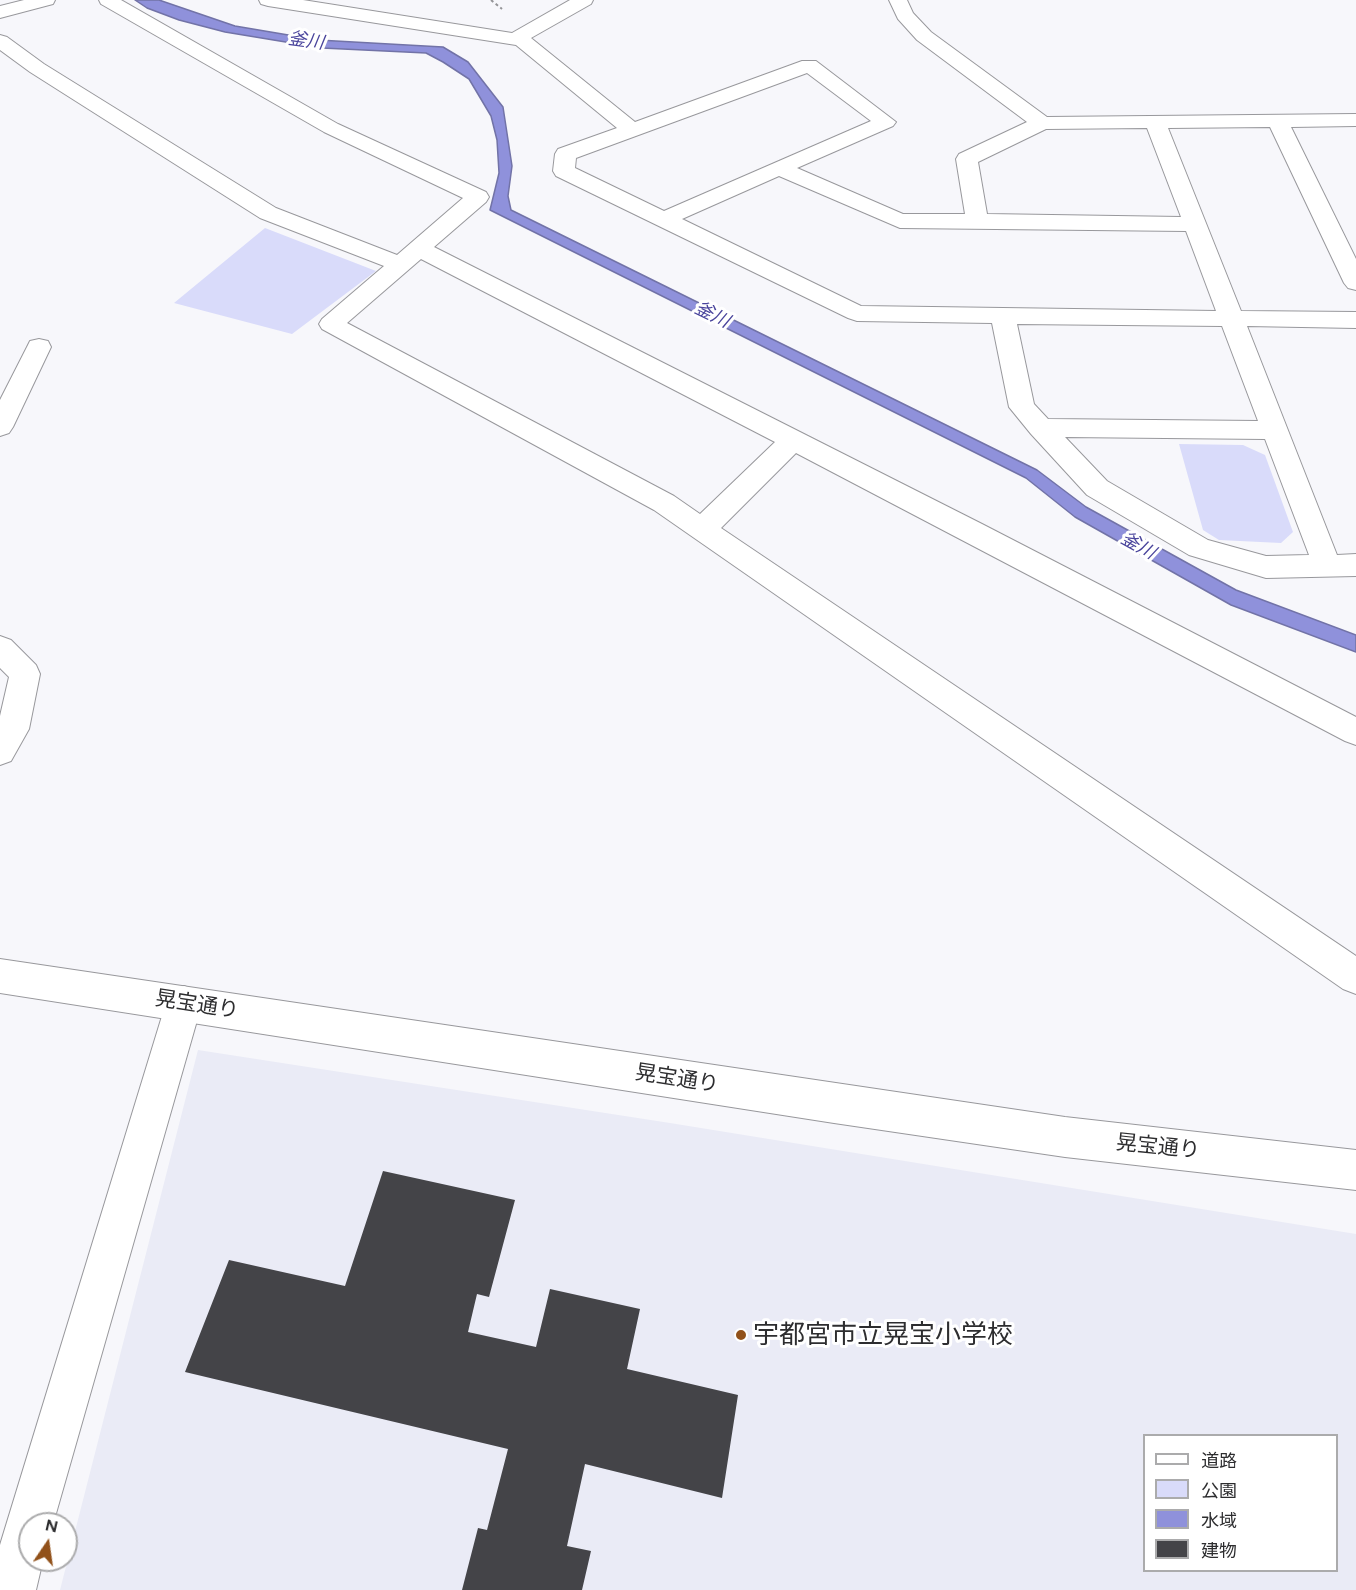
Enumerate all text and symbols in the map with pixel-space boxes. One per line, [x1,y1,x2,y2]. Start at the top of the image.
water label: 釜川 [287,28,325,54]
water label: 釜川 [691,297,733,333]
water label: 釜川 [1117,528,1159,564]
street label: 晃宝通り [154,986,240,1024]
street label: 晃宝通り [634,1060,720,1098]
street label: 晃宝通り [1115,1130,1201,1164]
place label: 宇都宮市立晃宝小学校 [753,1319,1013,1351]
marker: 宇都宮市立晃宝小学校 [734,1328,748,1342]
legend [1143,1434,1338,1572]
text: 道路 [1201,1450,1237,1472]
text: 公園 [1201,1480,1237,1502]
text: 水域 [1201,1510,1237,1532]
north arrow [18,1512,78,1572]
text: N [44,1515,60,1537]
text: 建物 [1201,1540,1237,1562]

